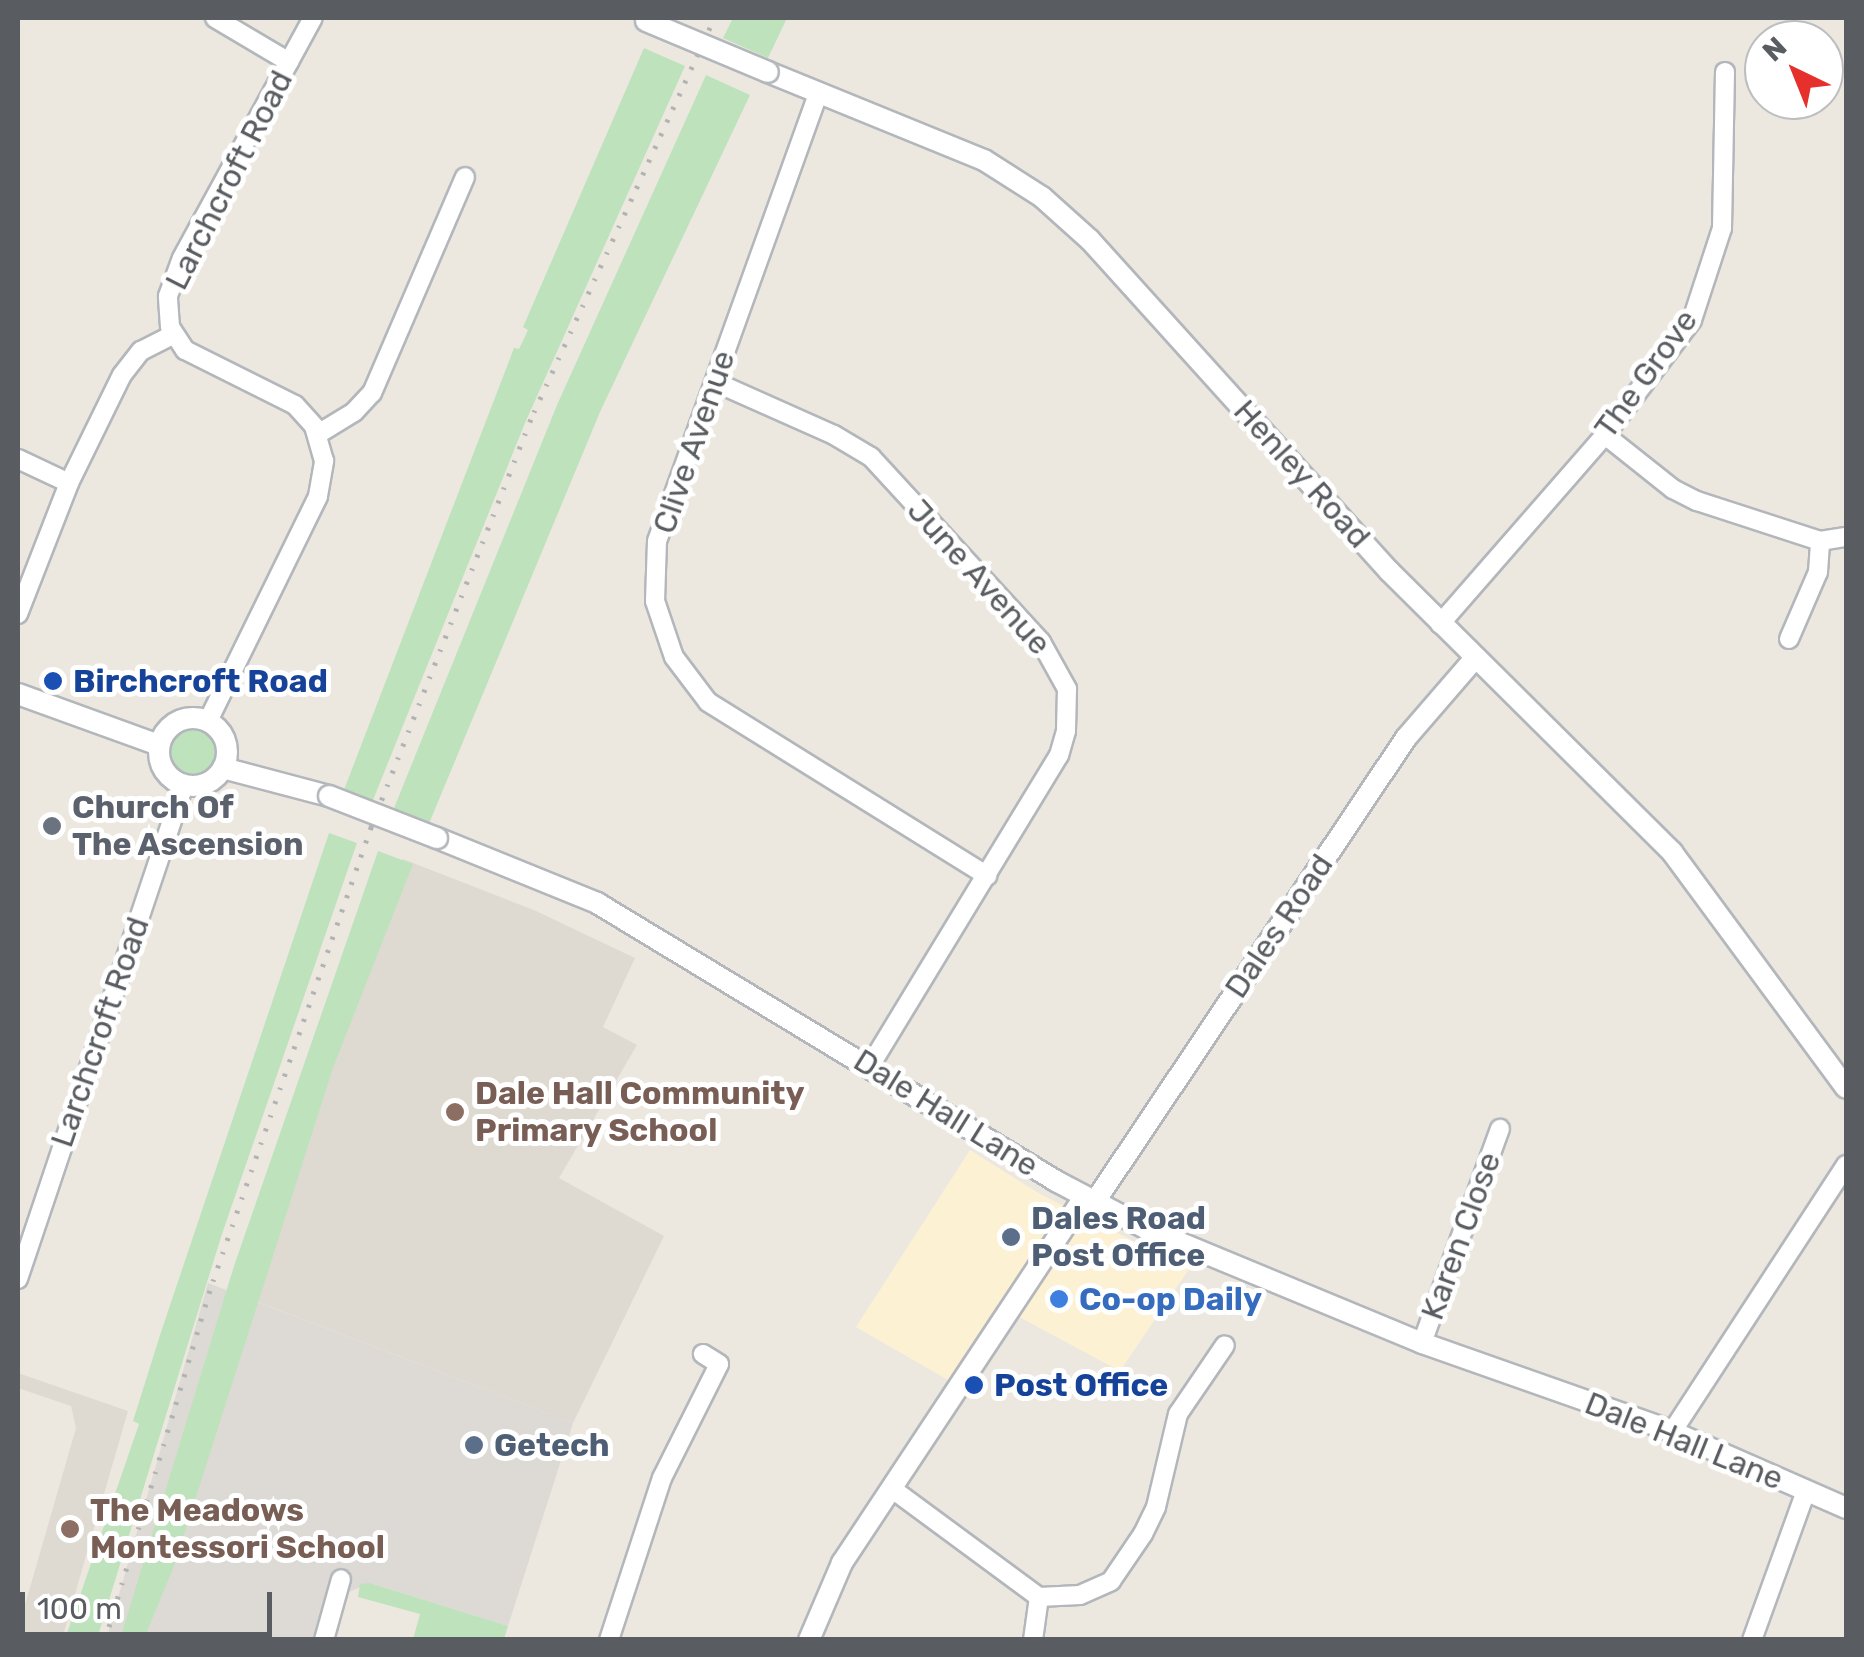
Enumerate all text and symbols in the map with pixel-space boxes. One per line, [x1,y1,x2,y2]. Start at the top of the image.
north arrow [1744,20,1844,120]
text: N [1756,30,1793,68]
street label: Larchcroft Road [157,64,301,296]
street label: The Grove [1587,302,1705,446]
street label: Clive Avenue [645,345,743,539]
street label: Henley Road [1225,392,1379,556]
street label: June Avenue [899,491,1059,663]
place label: Birchcroft Road [73,662,328,700]
marker: Birchcroft Road [42,670,64,692]
place label: Church Of The Ascension [72,789,304,864]
marker: Church Of The Ascension [41,815,63,837]
street label: Dales Road [1217,847,1341,1005]
street label: Larchcroft Road [43,912,157,1152]
street label: Dale Hall Lane [847,1041,1045,1185]
place label: Dale Hall Community Primary School [475,1075,805,1150]
marker: Dale Hall Community Primary School [444,1101,466,1123]
street label: Karen Close [1413,1147,1509,1325]
place label: Dales Road Post Office [1031,1200,1206,1275]
marker: Dales Road Post Office [1000,1226,1022,1248]
place label: Co-op Daily [1079,1280,1262,1318]
marker: Co-op Daily [1048,1288,1070,1310]
place label: Post Office [994,1366,1168,1404]
marker: Post Office [963,1374,985,1396]
street label: Dale Hall Lane [1579,1384,1789,1498]
place label: Getech [494,1426,610,1464]
marker: Getech [463,1434,485,1456]
place label: The Meadows Montessori School [90,1492,385,1567]
marker: The Meadows Montessori School [59,1518,81,1540]
scale bar [25,1572,278,1634]
text: 100 m [37,1591,122,1627]

